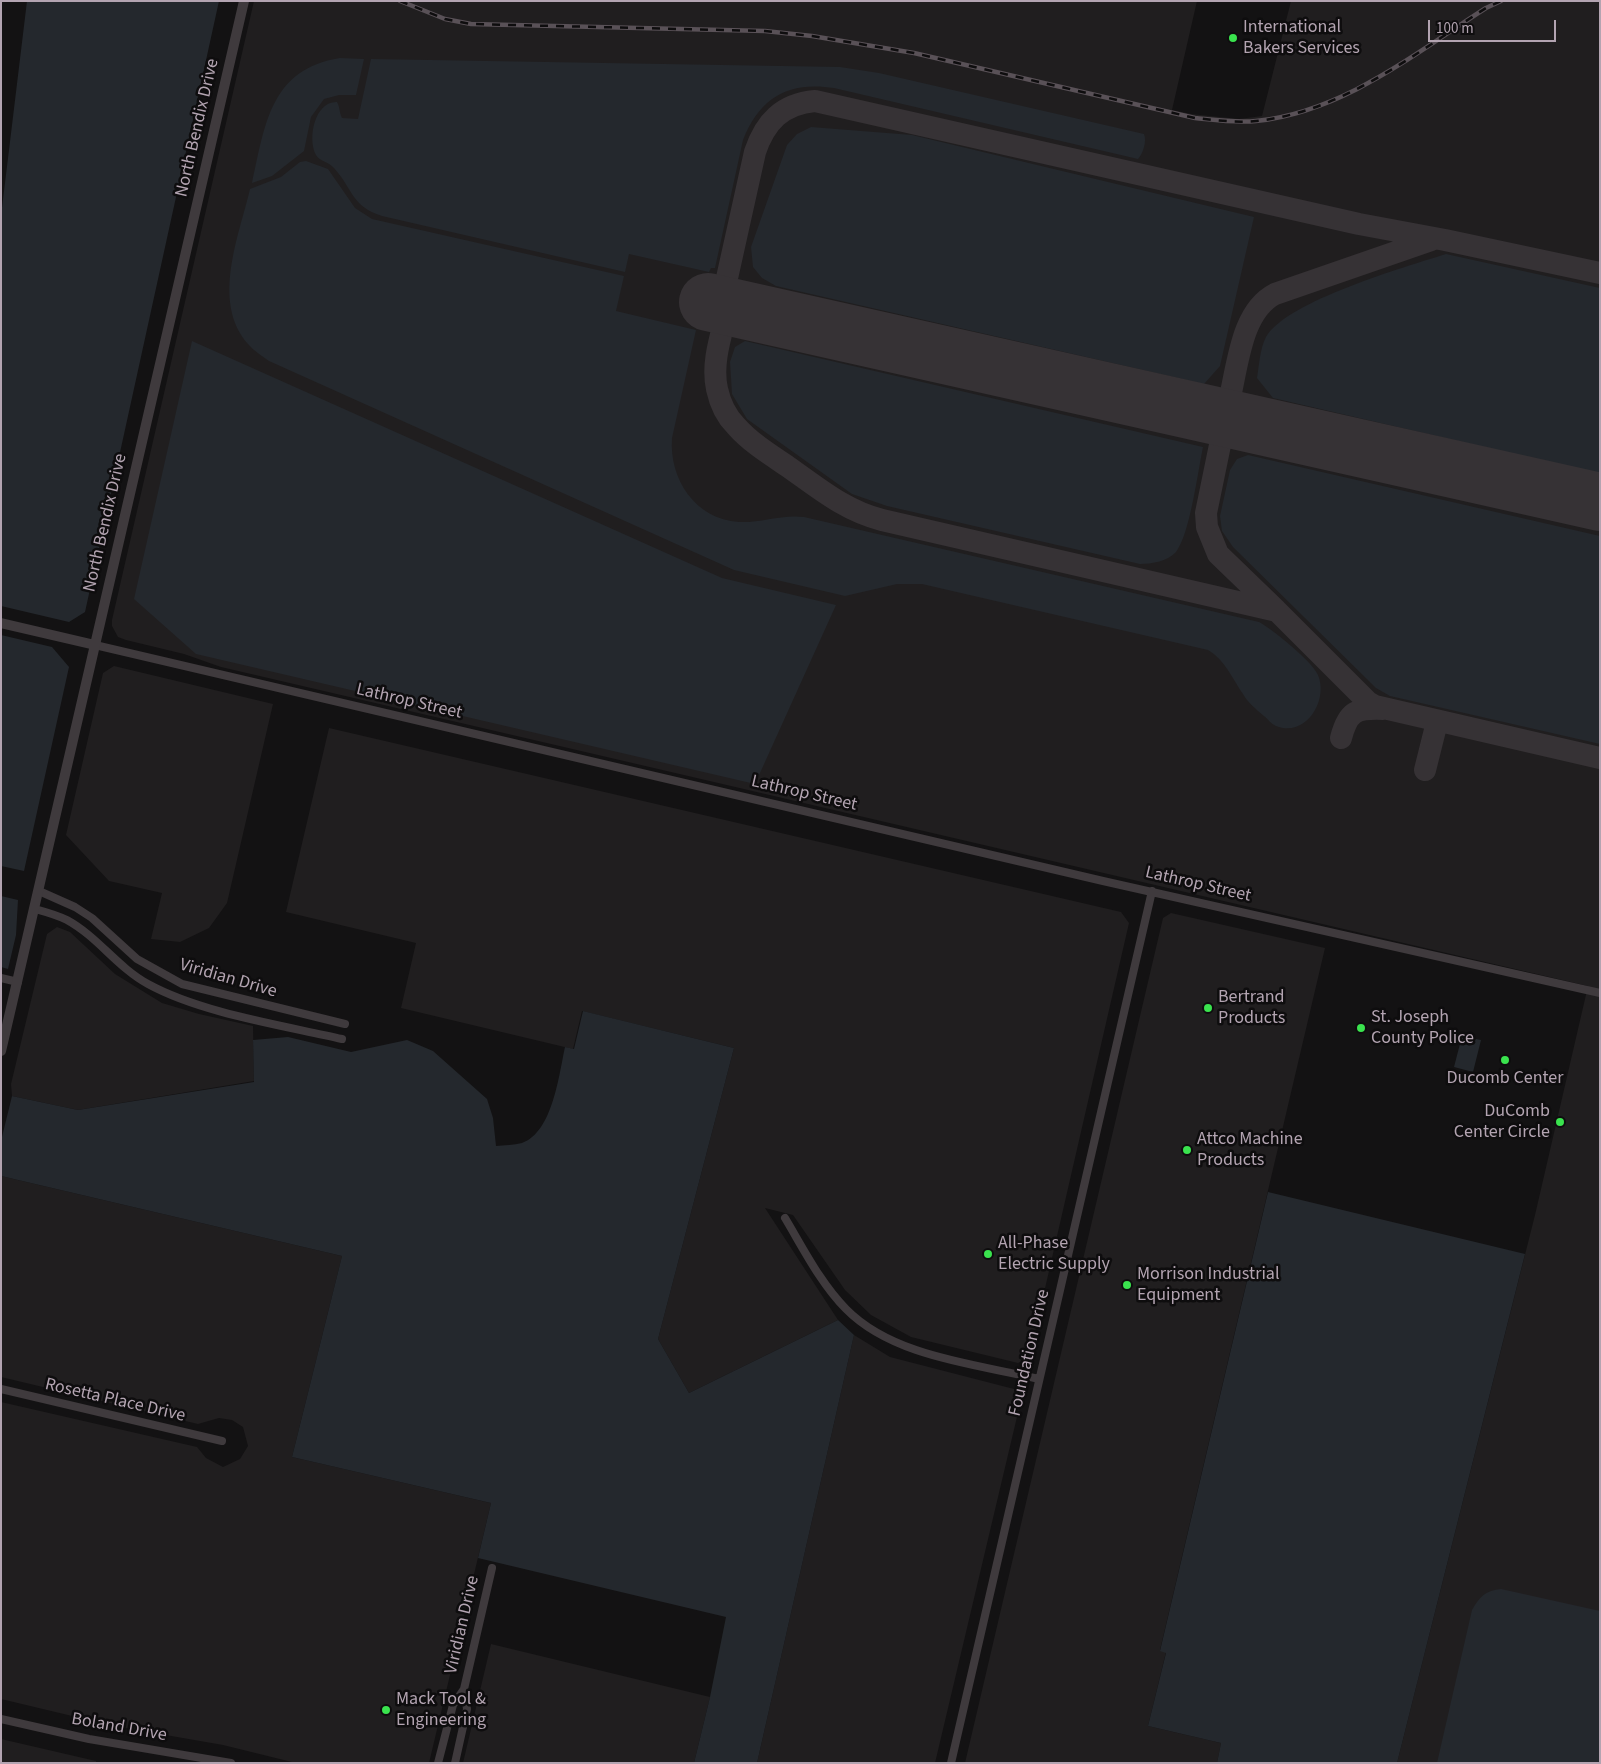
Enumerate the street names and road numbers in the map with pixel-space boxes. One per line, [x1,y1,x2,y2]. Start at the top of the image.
street label: North Bendix Drive [172,57,224,199]
street label: North Bendix Drive [80,452,132,594]
street label: Lathrop Street [354,679,464,725]
street label: Lathrop Street [749,771,859,817]
street label: Lathrop Street [1143,862,1253,908]
street label: Viridian Drive [177,955,279,1003]
street label: Foundation Drive [1005,1287,1055,1419]
street label: Rosetta Place Drive [43,1374,187,1428]
street label: Viridian Drive [441,1574,485,1676]
street label: Boland Drive [70,1709,168,1747]

